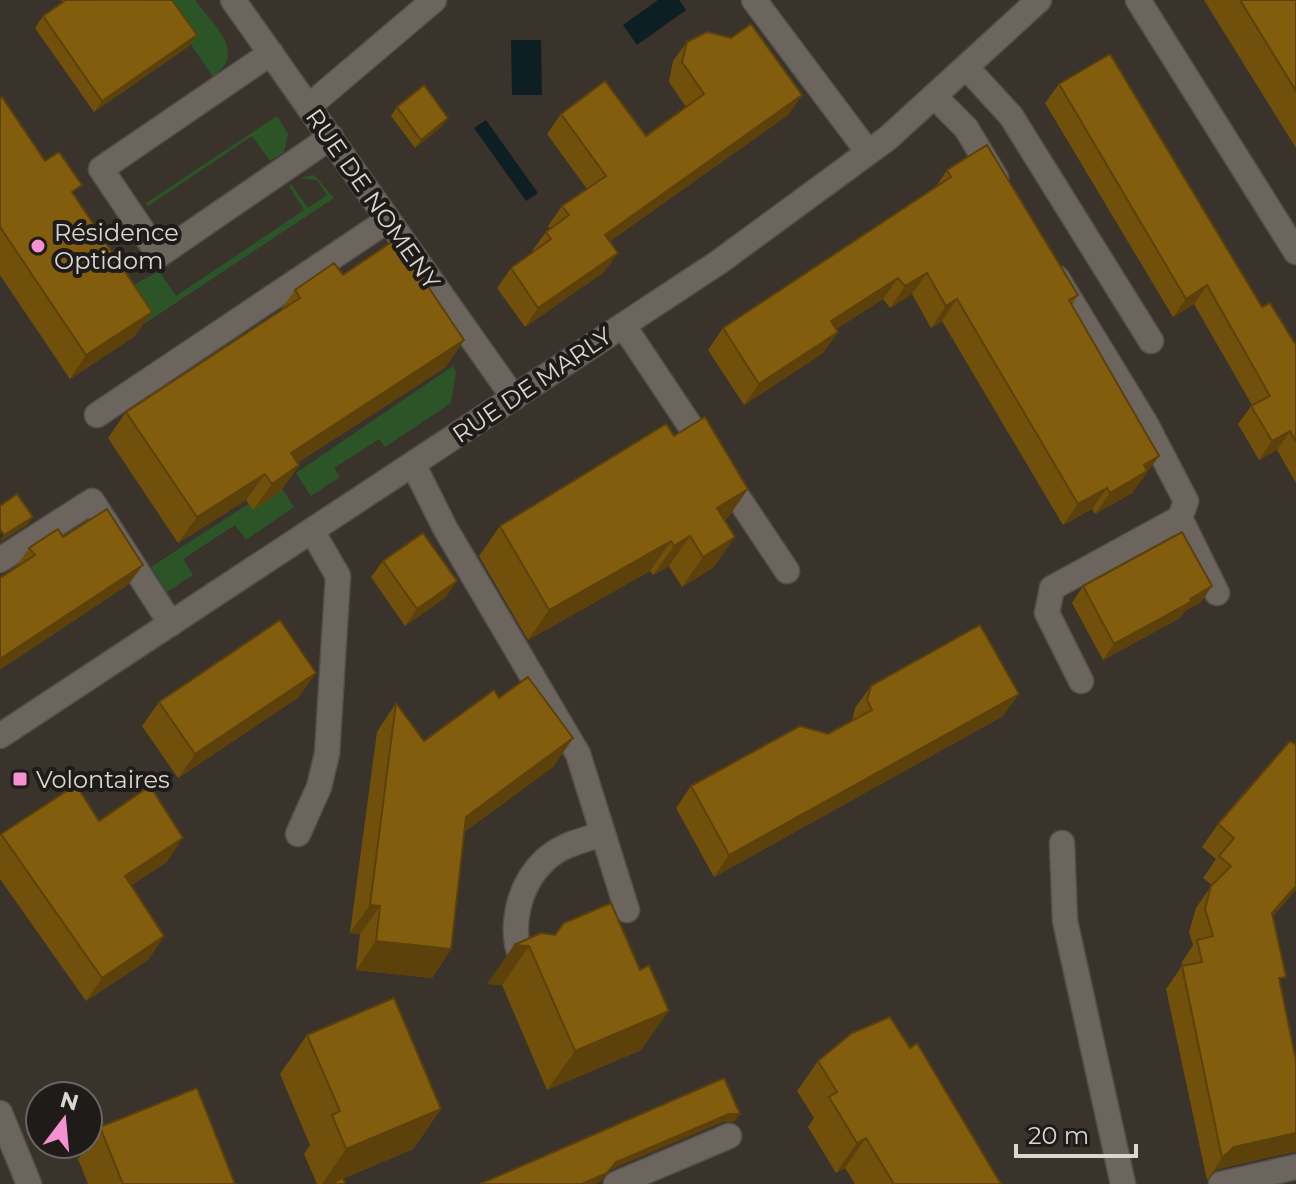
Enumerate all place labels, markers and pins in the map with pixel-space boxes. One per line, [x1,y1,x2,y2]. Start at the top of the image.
place label: Résidence Optidom [54,218,179,275]
marker: Résidence Optidom [29,237,47,255]
place label: Volontaires [36,765,170,794]
marker: Volontaires [11,770,29,788]

